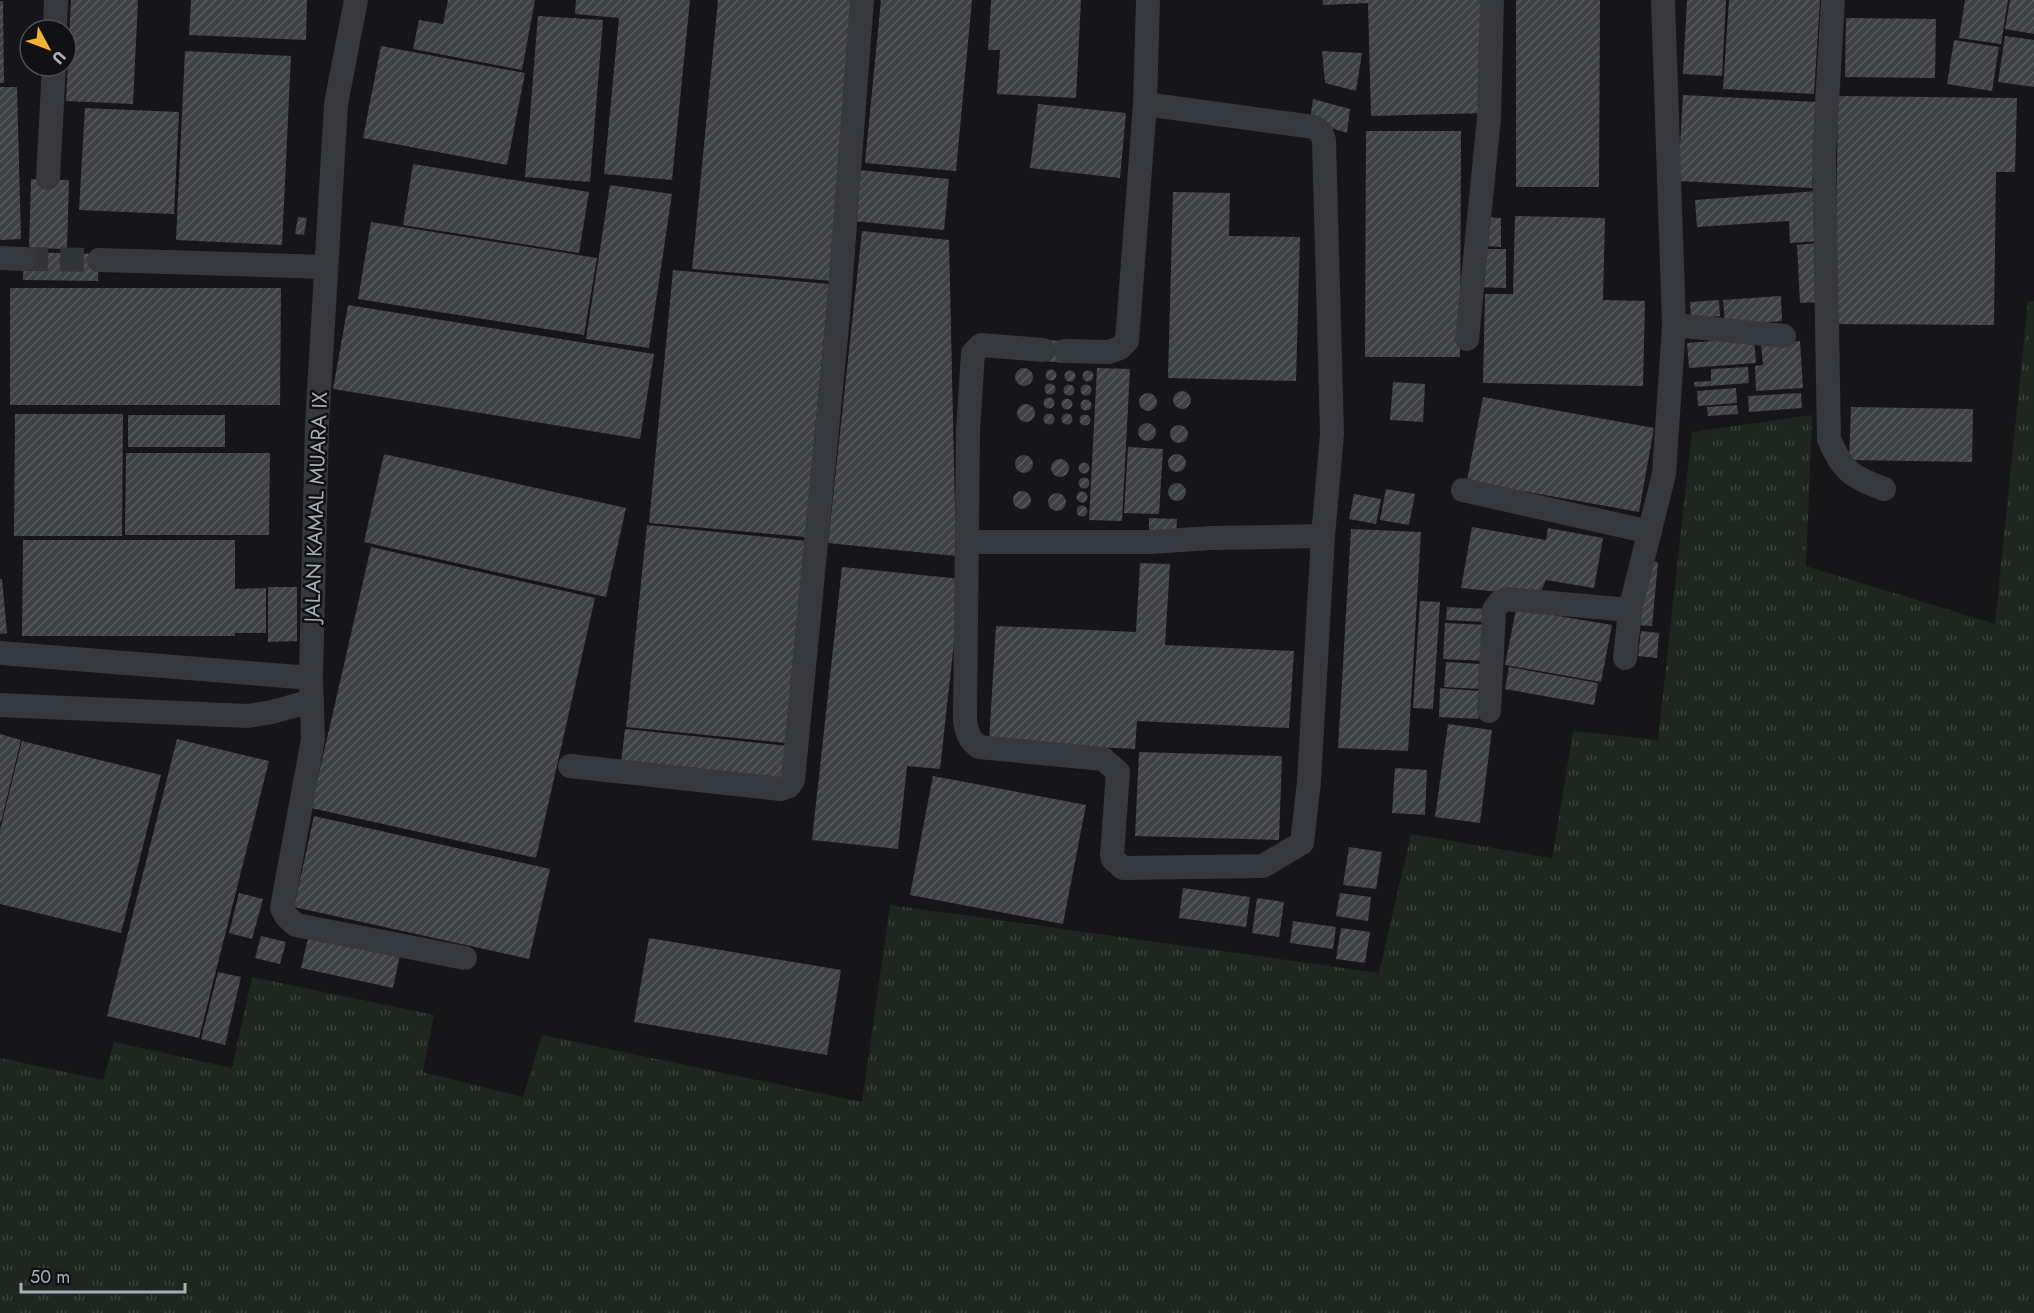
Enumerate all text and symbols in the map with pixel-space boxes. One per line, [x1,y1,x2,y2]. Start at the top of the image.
north arrow [18,18,78,78]
text: U [47,46,71,69]
street label: JALAN KAMAL MUARA IX [297,391,335,626]
scale bar [21,1256,184,1294]
text: 50 m [30,1264,70,1290]

